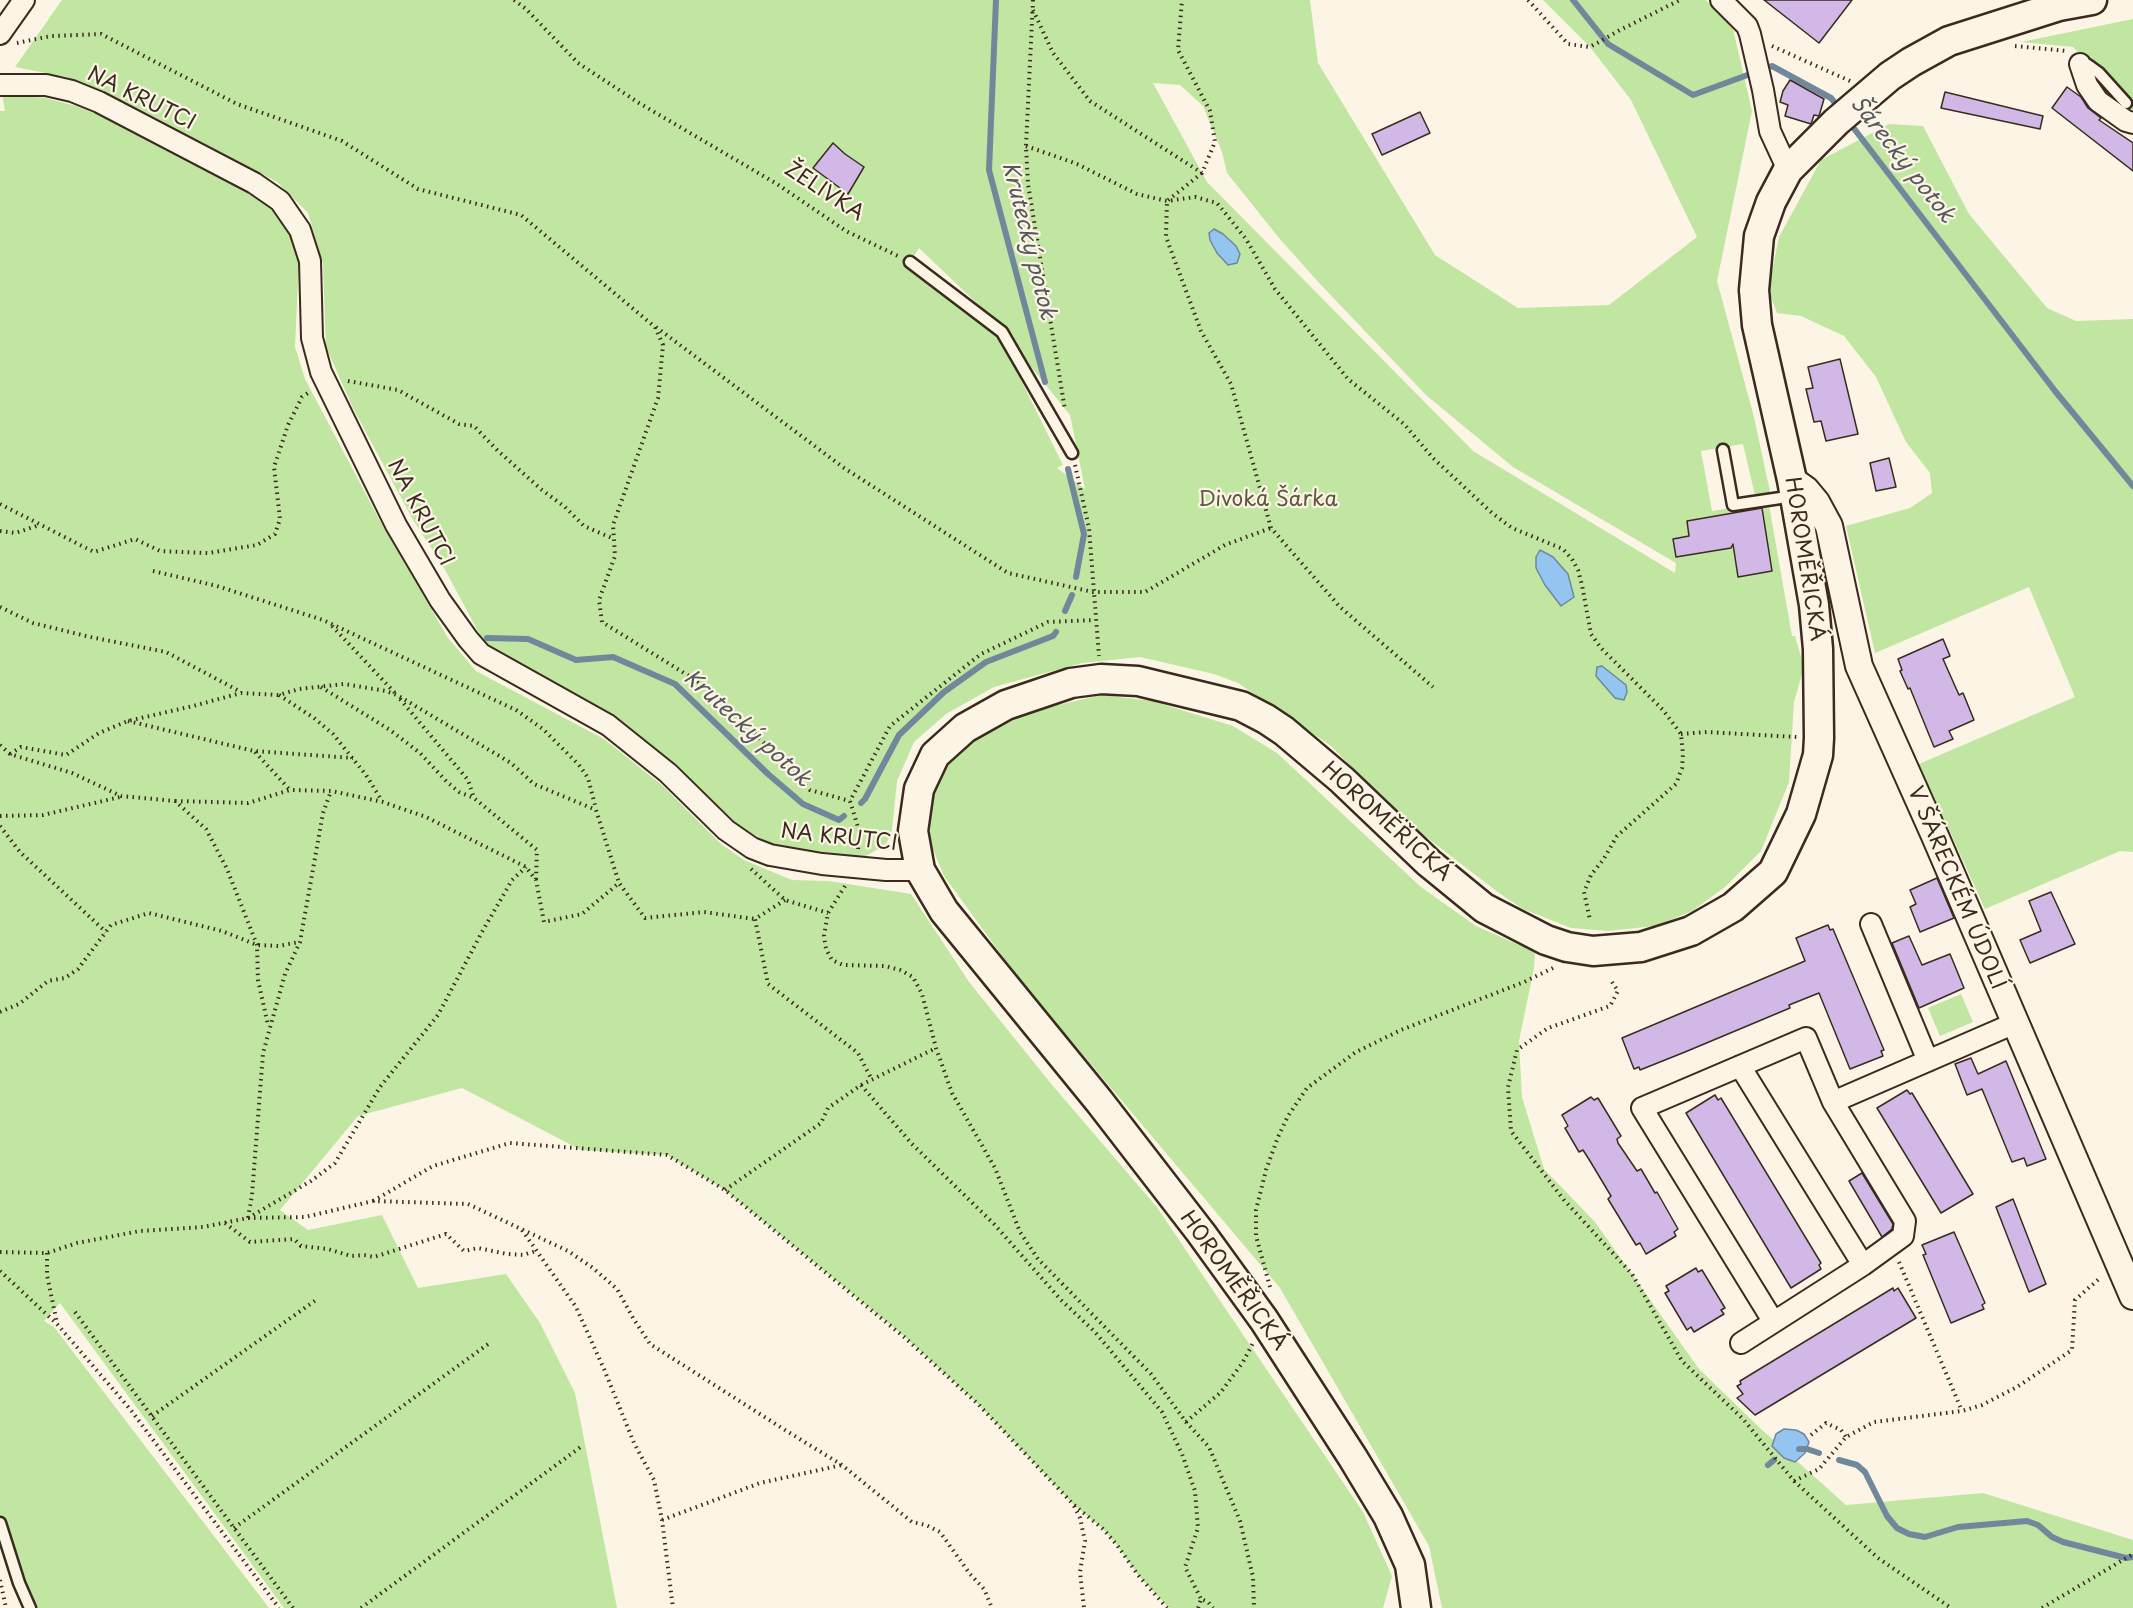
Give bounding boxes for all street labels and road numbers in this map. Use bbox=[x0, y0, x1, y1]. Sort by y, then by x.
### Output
street label: NA KRUTCI bbox=[83, 62, 199, 136]
street label: ŽELIVKA bbox=[780, 157, 868, 227]
street label: NA KRUTCI bbox=[381, 455, 459, 571]
street label: HOROMĚŘICKÁ bbox=[1779, 475, 1829, 643]
street label: HOROMĚŘICKÁ bbox=[1316, 757, 1456, 887]
street label: V ŠÁRECKÉM ÚDOLÍ bbox=[1902, 783, 2010, 993]
street label: NA KRUTCI bbox=[779, 819, 899, 857]
street label: HOROMĚŘICKÁ bbox=[1174, 1206, 1292, 1356]

